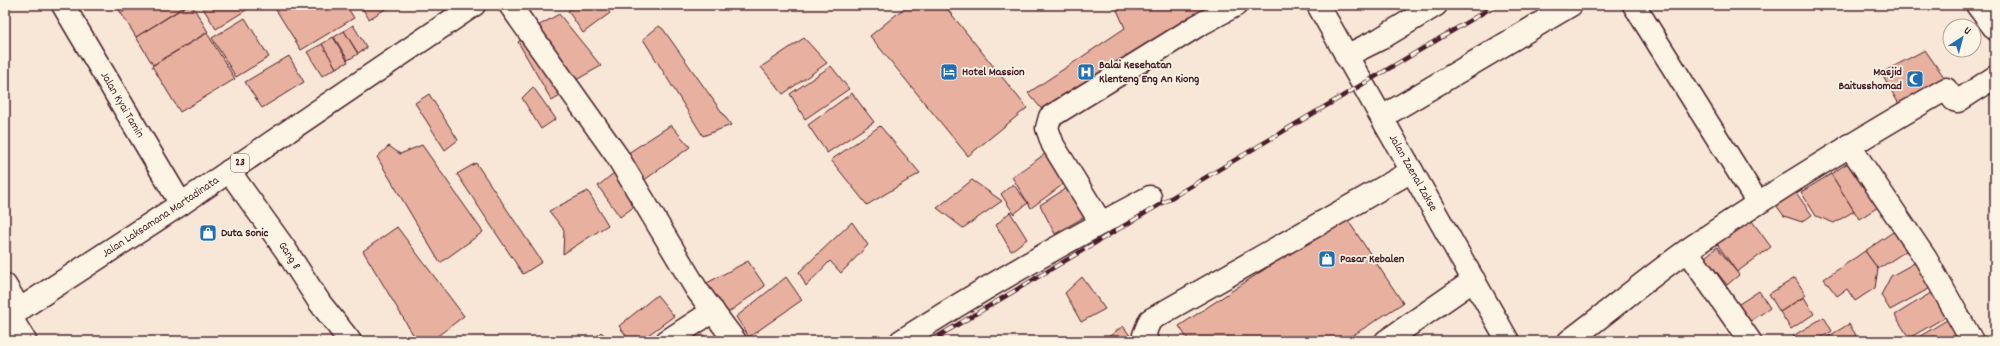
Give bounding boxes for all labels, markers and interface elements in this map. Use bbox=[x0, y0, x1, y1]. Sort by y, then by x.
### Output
north arrow bbox=[1942, 18, 1982, 58]
text: U bbox=[1960, 23, 1974, 40]
place label: Balai Kesehatan Klenteng Eng An Kiong bbox=[1099, 57, 1199, 88]
hotel icon: Hotel Massion bbox=[939, 62, 959, 82]
hospital icon: Balai Kesehatan Klenteng Eng An Kiong bbox=[1076, 62, 1096, 82]
place label: Hotel Massion bbox=[962, 64, 1025, 81]
place label: Masjid Baitusshomad bbox=[1838, 64, 1902, 95]
street label: Jalan Kyai Tamin bbox=[96, 68, 149, 141]
mosque icon: Masjid Baitusshomad bbox=[1905, 69, 1925, 89]
street label: Jalan Zaenal Zakse bbox=[1384, 131, 1442, 215]
road number: 23 bbox=[231, 154, 249, 172]
street label: Jalan Laksamana Martadinata bbox=[99, 172, 223, 262]
shop icon: Duta Sonic bbox=[198, 223, 218, 243]
place label: Duta Sonic bbox=[221, 225, 269, 242]
street label: Gang 8 bbox=[274, 238, 305, 273]
shop icon: Pasar Kebalen bbox=[1317, 249, 1337, 269]
place label: Pasar Kebalen bbox=[1340, 251, 1405, 268]

